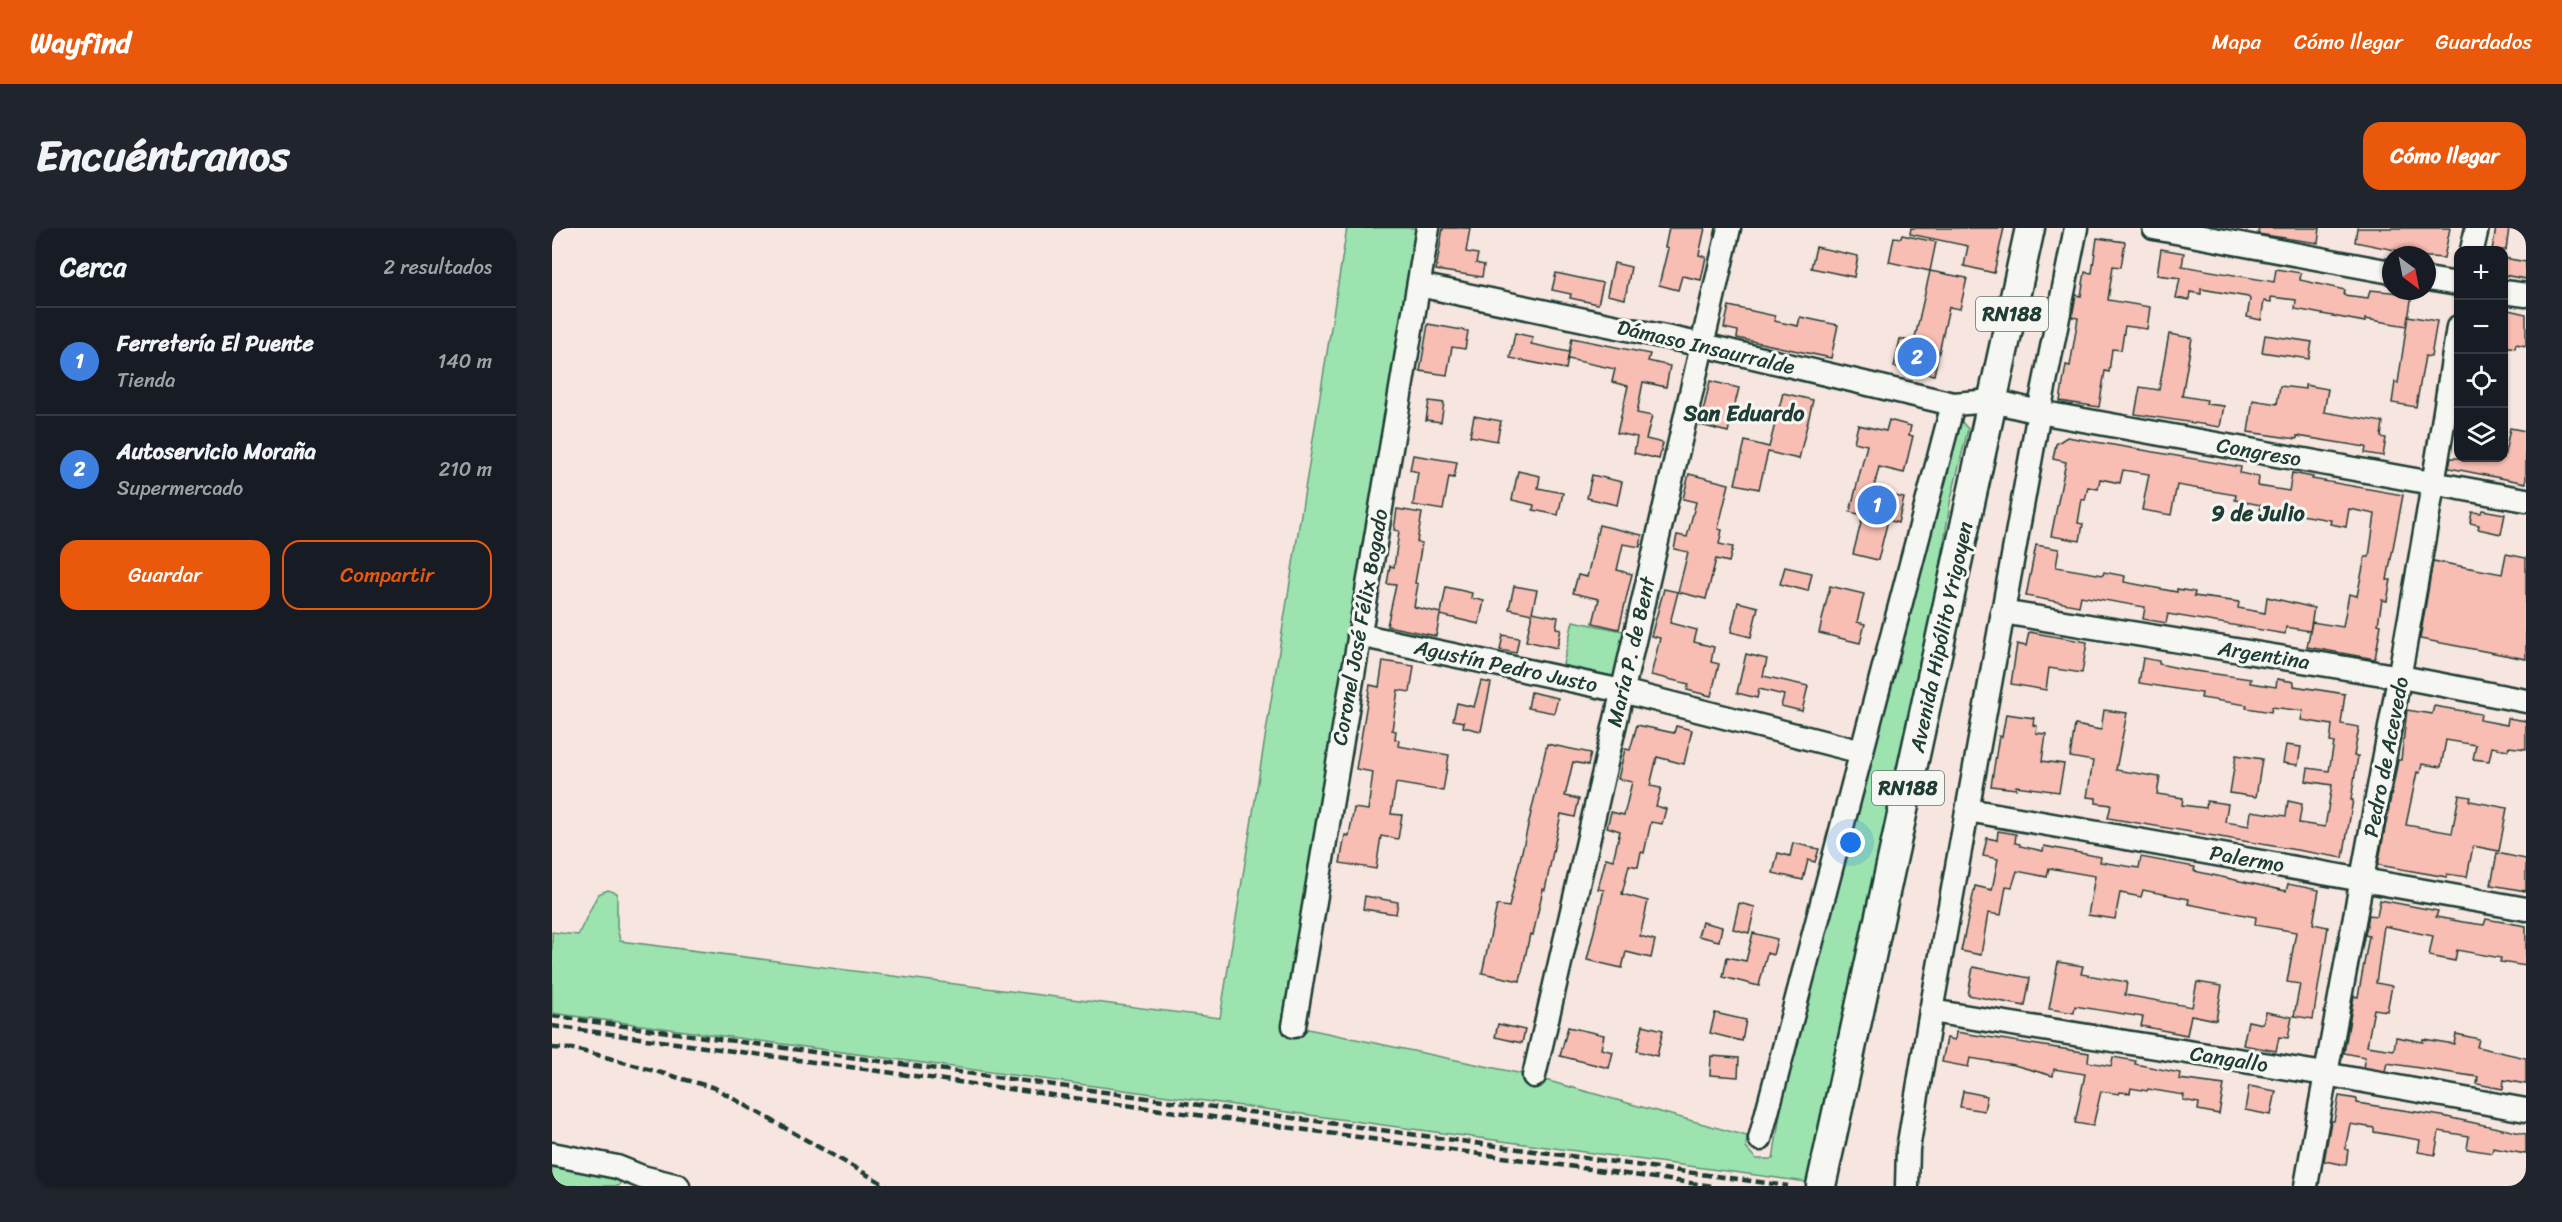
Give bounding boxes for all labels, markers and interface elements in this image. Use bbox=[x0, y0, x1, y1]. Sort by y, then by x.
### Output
text: Wayfind bbox=[30, 18, 131, 67]
text: Mapa bbox=[2212, 23, 2261, 61]
text: Cómo llegar bbox=[2294, 23, 2403, 61]
text: Guardados bbox=[2436, 23, 2532, 61]
text: Encuéntranos bbox=[36, 119, 289, 193]
button: Cómo llegar bbox=[2363, 122, 2526, 190]
text: Cerca bbox=[60, 244, 126, 290]
north arrow bbox=[2382, 246, 2436, 300]
map controls bbox=[2454, 246, 2508, 462]
button: + bbox=[2454, 246, 2508, 300]
text: 2 resultados bbox=[383, 250, 492, 285]
road number: RN188 bbox=[1976, 297, 2048, 331]
button: − bbox=[2454, 300, 2508, 354]
street label: Dámaso Insaurralde bbox=[1613, 308, 1799, 386]
text: Ferretería El Puente bbox=[117, 324, 314, 363]
pin: 2 bbox=[1898, 334, 1936, 380]
text: 1 bbox=[75, 344, 84, 379]
text: 140 m bbox=[438, 344, 492, 379]
button: locate bbox=[2454, 354, 2508, 408]
text: Tienda bbox=[117, 363, 175, 398]
district label: San Eduardo bbox=[1683, 394, 1805, 433]
button: layers bbox=[2454, 408, 2508, 462]
street label: Congreso bbox=[2214, 426, 2304, 478]
text: Autoservicio Moraña bbox=[117, 432, 316, 471]
text: 2 bbox=[74, 452, 85, 487]
text: 210 m bbox=[439, 452, 492, 487]
text: Supermercado bbox=[117, 471, 243, 506]
pin: 1 bbox=[1858, 482, 1896, 528]
district label: 9 de Julio bbox=[2211, 494, 2306, 533]
street label: Coronel José Félix Bogado bbox=[1320, 505, 1400, 748]
street label: Avenida Hipólito Yrigoyen bbox=[1898, 518, 1984, 757]
button: Guardar bbox=[60, 540, 270, 610]
button: Compartir bbox=[282, 540, 492, 610]
street label: María P. de Bent bbox=[1595, 572, 1667, 731]
street label: Agustín Pedro Justo bbox=[1410, 628, 1601, 704]
street label: Argentina bbox=[2215, 629, 2313, 681]
street label: Pedro de Acevedo bbox=[2352, 673, 2420, 841]
road number: RN188 bbox=[1872, 771, 1944, 805]
your location bbox=[1836, 828, 1865, 857]
street label: Palermo bbox=[2207, 834, 2287, 884]
street label: Cangallo bbox=[2187, 1034, 2271, 1084]

